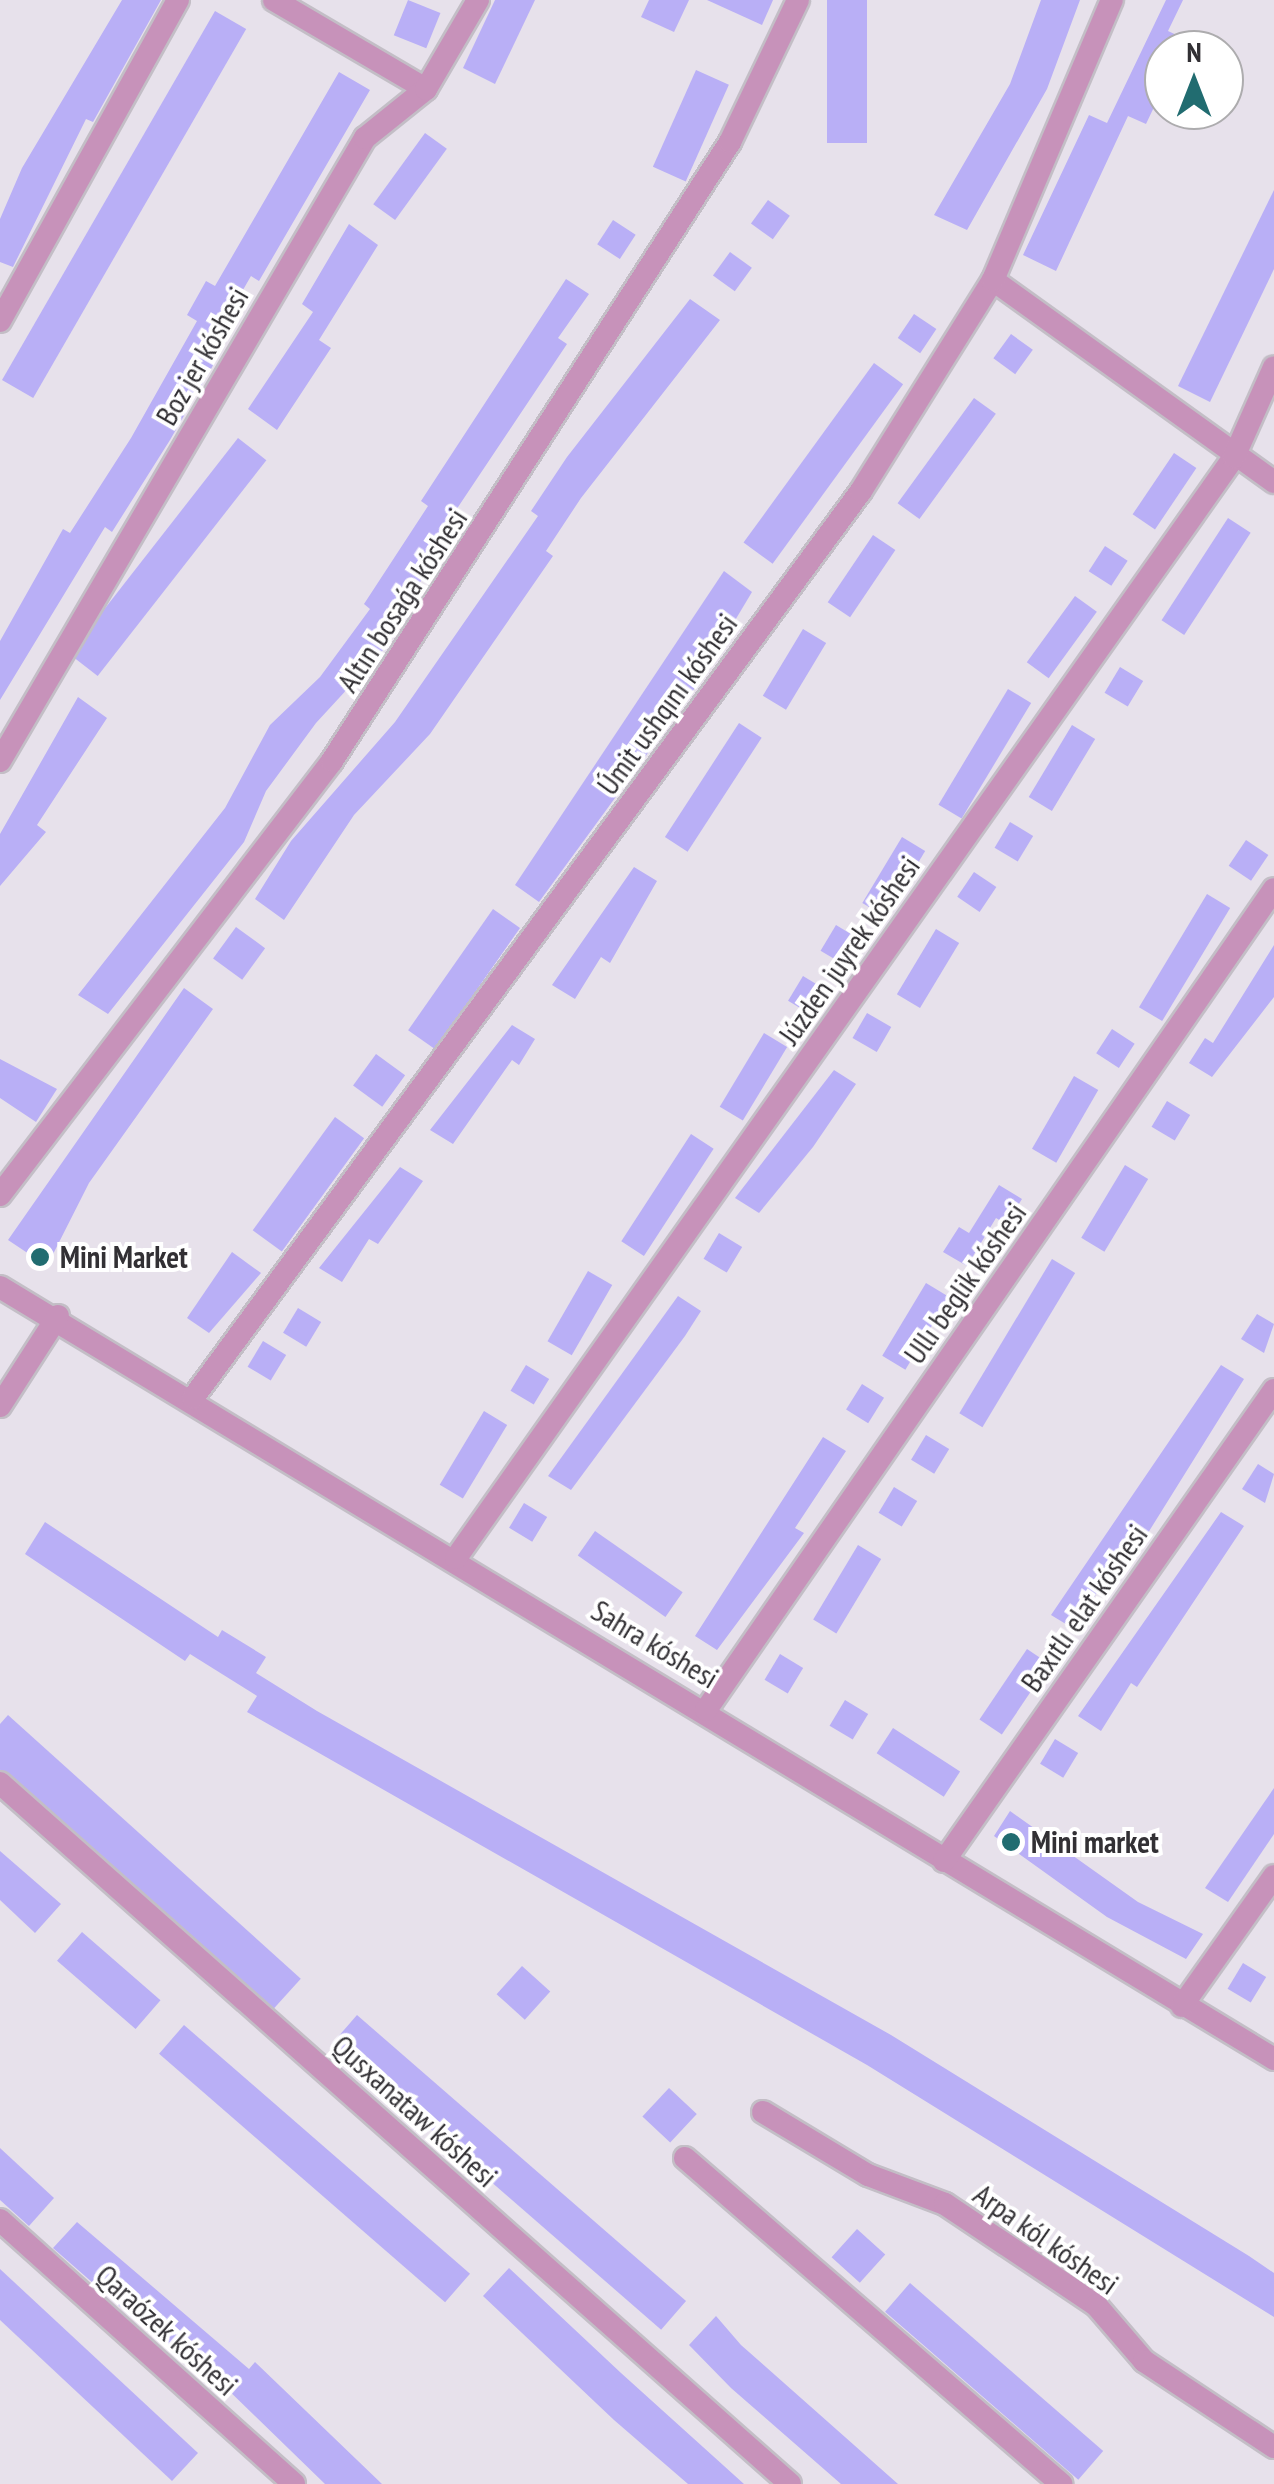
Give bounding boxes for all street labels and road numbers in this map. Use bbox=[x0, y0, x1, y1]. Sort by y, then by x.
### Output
street label: Boz jer kóshesi bbox=[148, 280, 256, 432]
street label: Altın bosaǵa kóshesi bbox=[329, 501, 475, 699]
street label: Úmit ushqını kóshesi bbox=[589, 607, 745, 801]
street label: Júzden juyrek kóshesi bbox=[771, 849, 927, 1051]
street label: Ullı beglik kóshesi bbox=[896, 1195, 1034, 1371]
street label: Baxıtlı elat kóshesi bbox=[1013, 1517, 1155, 1699]
street label: Sahra kóshesi bbox=[585, 1592, 725, 1696]
street label: Qusxanataw kóshesi bbox=[325, 2027, 505, 2195]
street label: Arpa kól kóshesi bbox=[967, 2176, 1125, 2302]
street label: Qaraózek kóshesi bbox=[89, 2257, 245, 2403]

